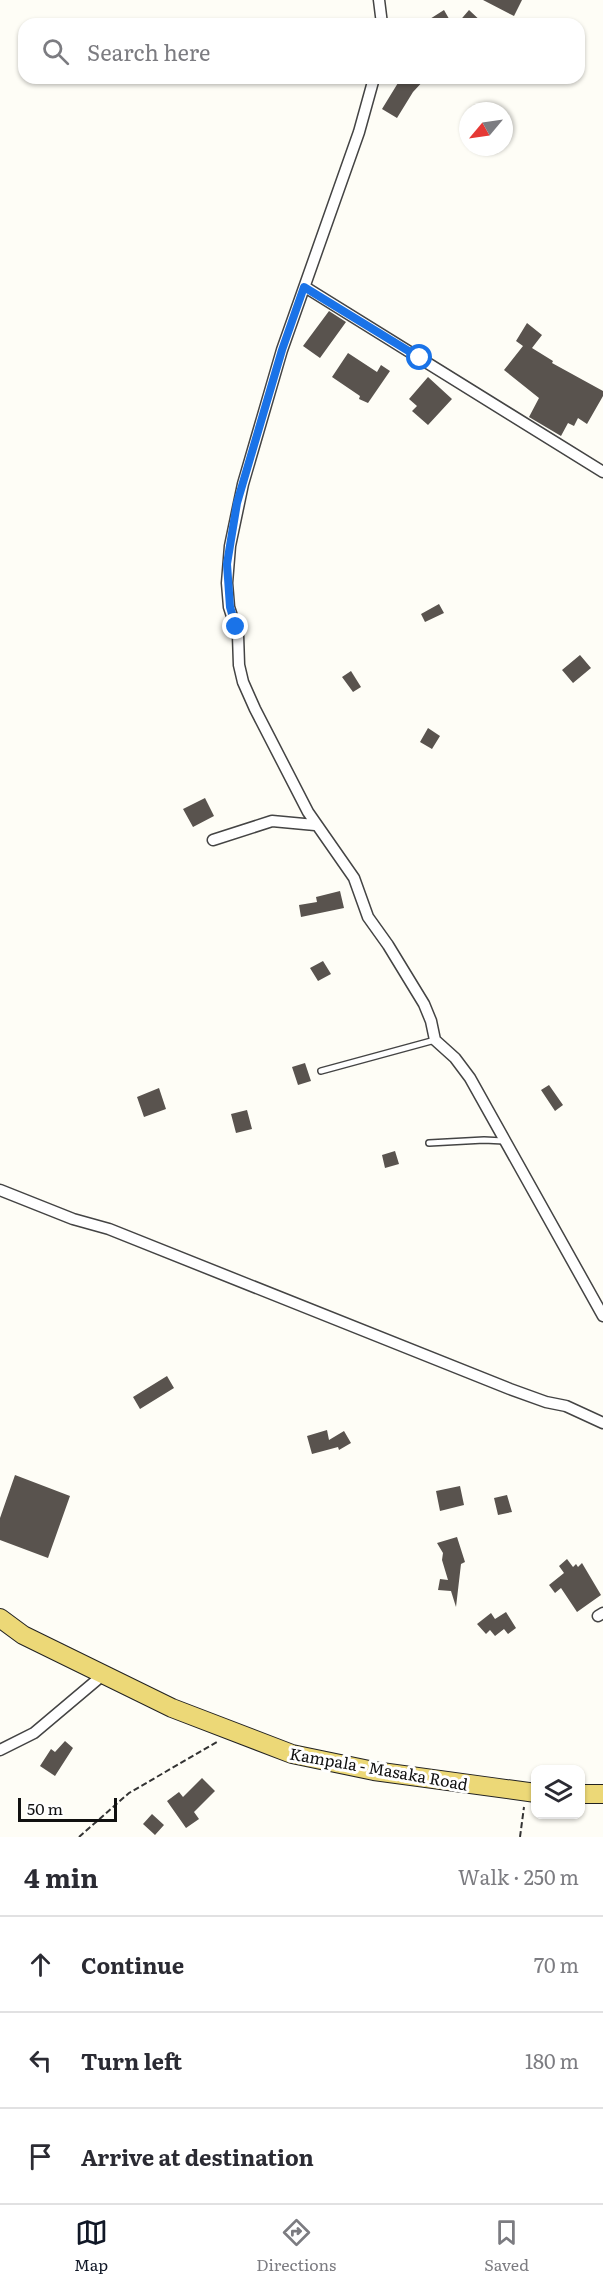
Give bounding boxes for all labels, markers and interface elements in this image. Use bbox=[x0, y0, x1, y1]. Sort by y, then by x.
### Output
search box bbox=[18, 18, 585, 84]
icon: search bbox=[39, 35, 72, 68]
text: Search here bbox=[87, 35, 210, 68]
north arrow bbox=[459, 102, 513, 156]
route start bbox=[406, 344, 432, 370]
route end bbox=[222, 613, 248, 639]
street label: Kampala - Masaka Road bbox=[288, 1740, 470, 1796]
map controls bbox=[531, 1765, 585, 1819]
button: layers bbox=[531, 1765, 585, 1819]
scale bar bbox=[18, 1795, 117, 1822]
text: 50 m bbox=[27, 1796, 63, 1820]
text: 4 min bbox=[24, 1857, 98, 1896]
text: Walk · 250 m bbox=[458, 1861, 579, 1891]
icon: ahead bbox=[24, 1948, 57, 1981]
text: Continue bbox=[81, 1948, 184, 1981]
text: 70 m bbox=[534, 1949, 579, 1979]
icon: left bbox=[24, 2044, 57, 2077]
text: Turn left bbox=[81, 2044, 182, 2077]
text: 180 m bbox=[525, 2045, 579, 2075]
icon: arrive bbox=[24, 2140, 57, 2173]
text: Arrive at destination bbox=[81, 2140, 314, 2173]
tab: Map bbox=[74, 2216, 108, 2276]
tab: Directions bbox=[256, 2216, 336, 2276]
tab: Saved bbox=[484, 2216, 529, 2276]

